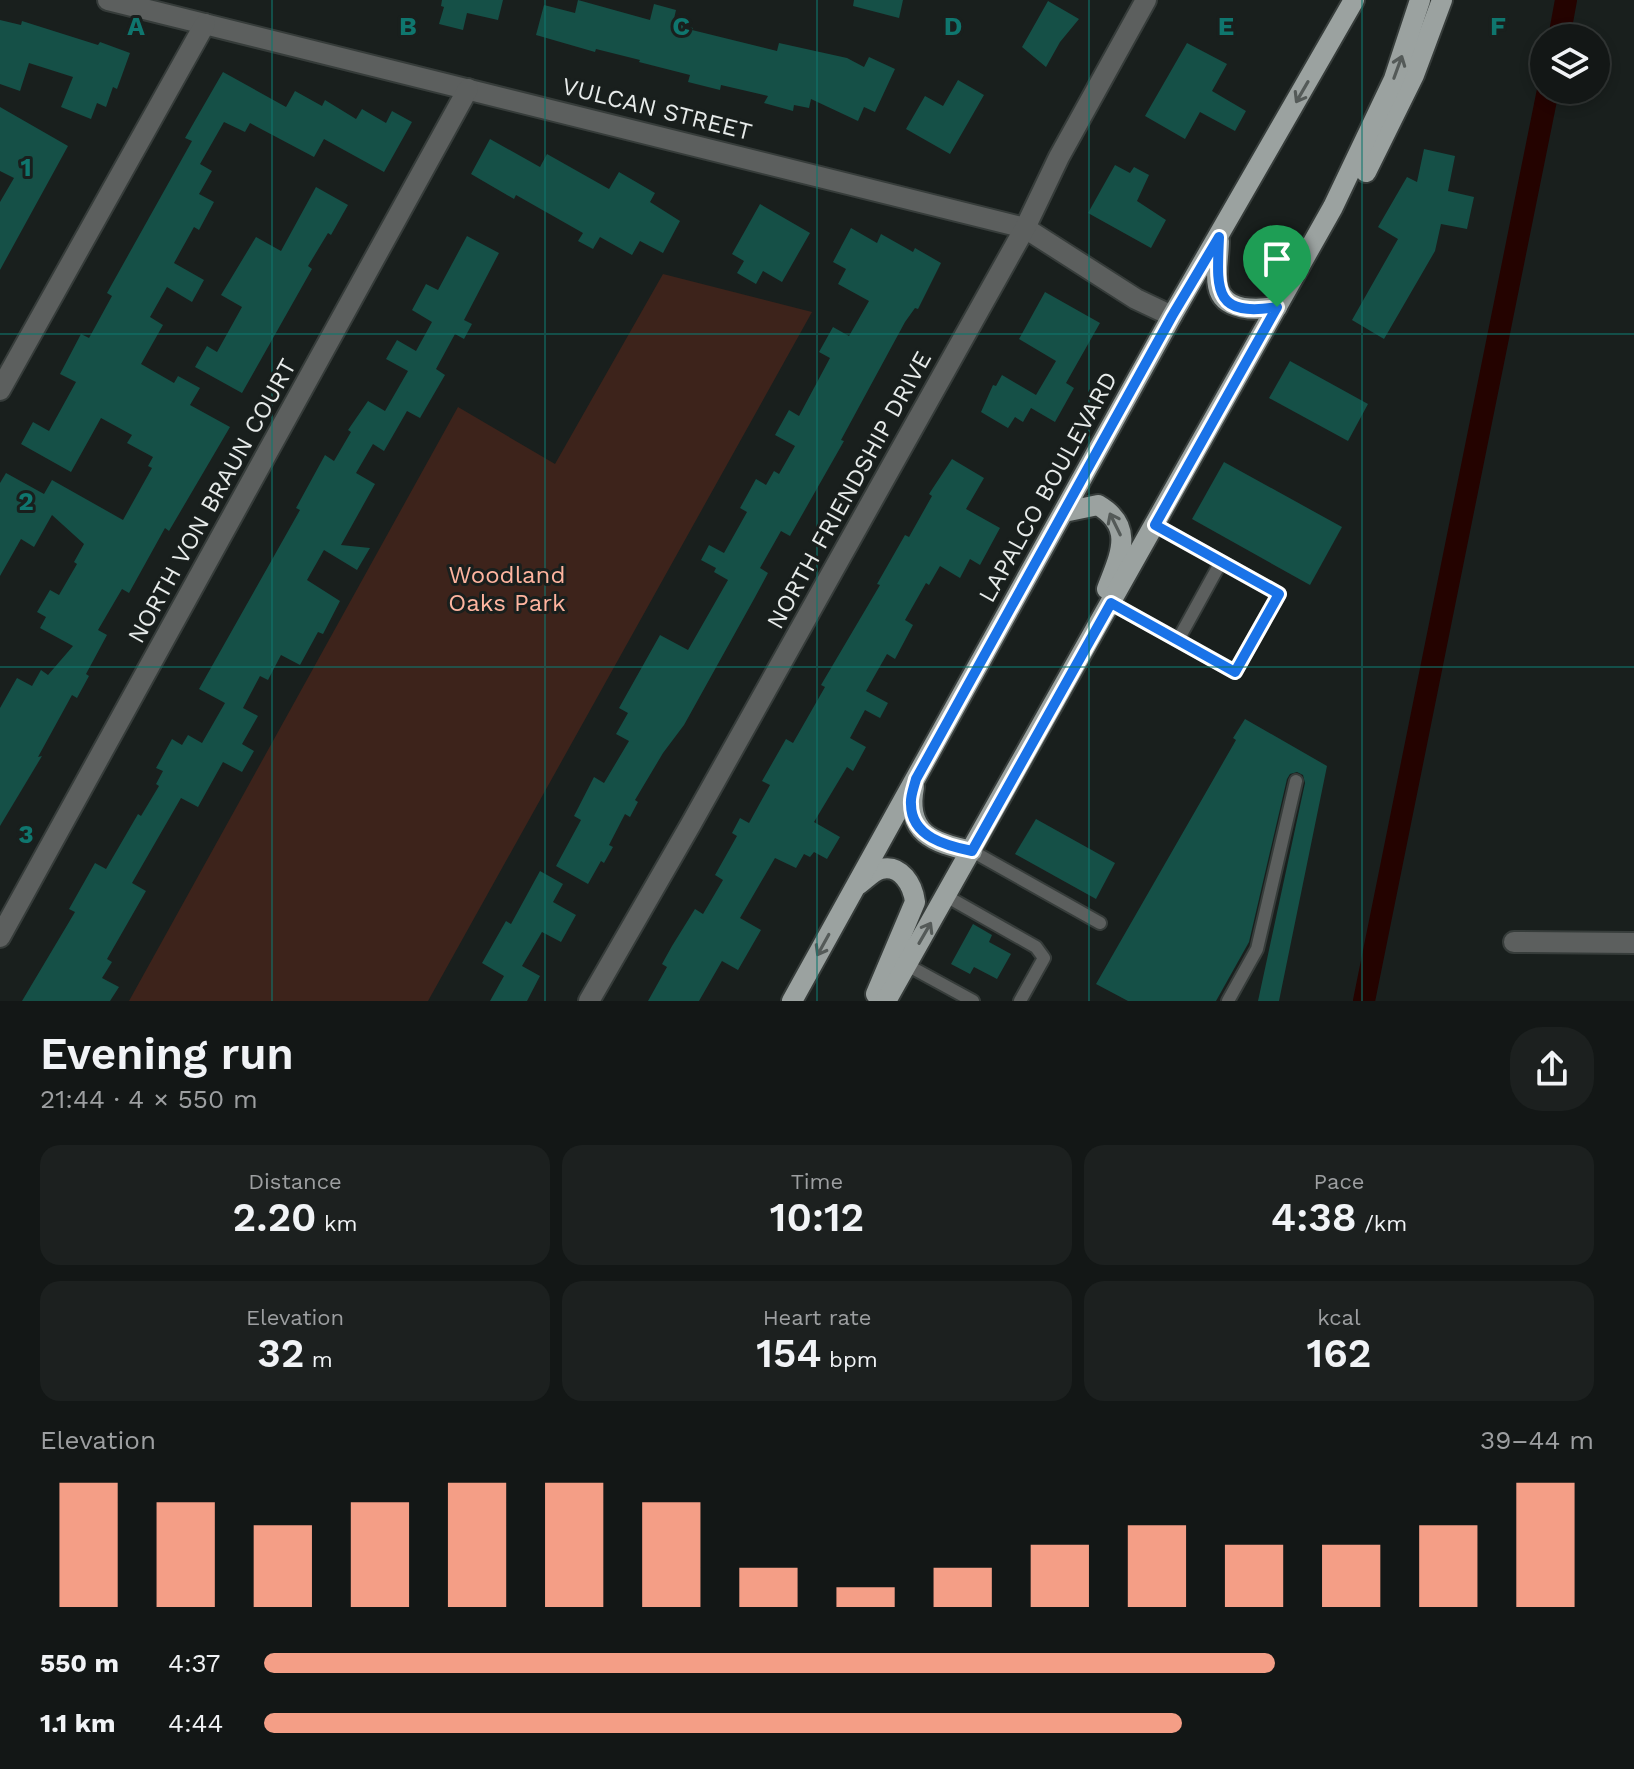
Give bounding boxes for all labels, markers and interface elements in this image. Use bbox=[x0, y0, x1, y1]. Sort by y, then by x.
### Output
text: A bbox=[127, 11, 145, 41]
text: B bbox=[399, 11, 417, 41]
text: C bbox=[672, 11, 690, 41]
text: D bbox=[944, 11, 962, 41]
text: E bbox=[1218, 11, 1234, 41]
text: F bbox=[1490, 11, 1506, 41]
map controls bbox=[1530, 24, 1610, 104]
button: layers bbox=[1530, 24, 1610, 104]
one-way arrow bbox=[1392, 54, 1407, 79]
street label: VULCAN STREET bbox=[559, 72, 755, 146]
one-way arrow bbox=[1294, 80, 1310, 103]
text: 1 bbox=[20, 152, 32, 182]
pin bbox=[1243, 225, 1311, 307]
icon: arrive bbox=[1255, 237, 1299, 281]
street label: NORTH FRIENDSHIP DRIVE bbox=[761, 346, 937, 634]
street label: NORTH VON BRAUN COURT bbox=[122, 354, 302, 648]
street label: LAPALCO BOULEVARD bbox=[973, 367, 1123, 607]
text: 2 bbox=[18, 486, 34, 516]
one-way arrow bbox=[1107, 512, 1122, 536]
park label: Woodland Oaks Park bbox=[448, 561, 566, 617]
text: 3 bbox=[18, 819, 34, 849]
one-way arrow bbox=[917, 922, 933, 945]
one-way arrow bbox=[815, 933, 831, 956]
button: share bbox=[1510, 1027, 1594, 1111]
text: Evening run bbox=[40, 1028, 294, 1080]
text: 21:44 · 4 × 550 m bbox=[40, 1084, 258, 1114]
text: Distance bbox=[248, 1169, 342, 1194]
text: Time bbox=[791, 1169, 843, 1194]
text: Pace bbox=[1314, 1169, 1364, 1194]
text: 2.20 bbox=[233, 1194, 317, 1241]
text: 10:12 bbox=[770, 1194, 864, 1241]
text: 4:38 bbox=[1271, 1194, 1357, 1241]
text: km bbox=[317, 1211, 357, 1236]
text: /km bbox=[1357, 1211, 1407, 1236]
text: Elevation bbox=[246, 1305, 344, 1330]
text: Heart rate bbox=[763, 1305, 871, 1330]
text: kcal bbox=[1317, 1305, 1361, 1330]
text: 32 bbox=[257, 1330, 304, 1377]
text: 154 bbox=[756, 1330, 822, 1377]
text: 162 bbox=[1307, 1330, 1371, 1377]
text: m bbox=[304, 1347, 333, 1372]
text: bpm bbox=[822, 1347, 878, 1372]
text: Elevation bbox=[40, 1425, 156, 1455]
text: 39–44 m bbox=[1480, 1425, 1594, 1455]
text: 550 m bbox=[40, 1648, 119, 1678]
text: 4:37 bbox=[168, 1648, 220, 1678]
text: 1.1 km bbox=[40, 1708, 115, 1738]
text: 4:44 bbox=[168, 1708, 223, 1738]

